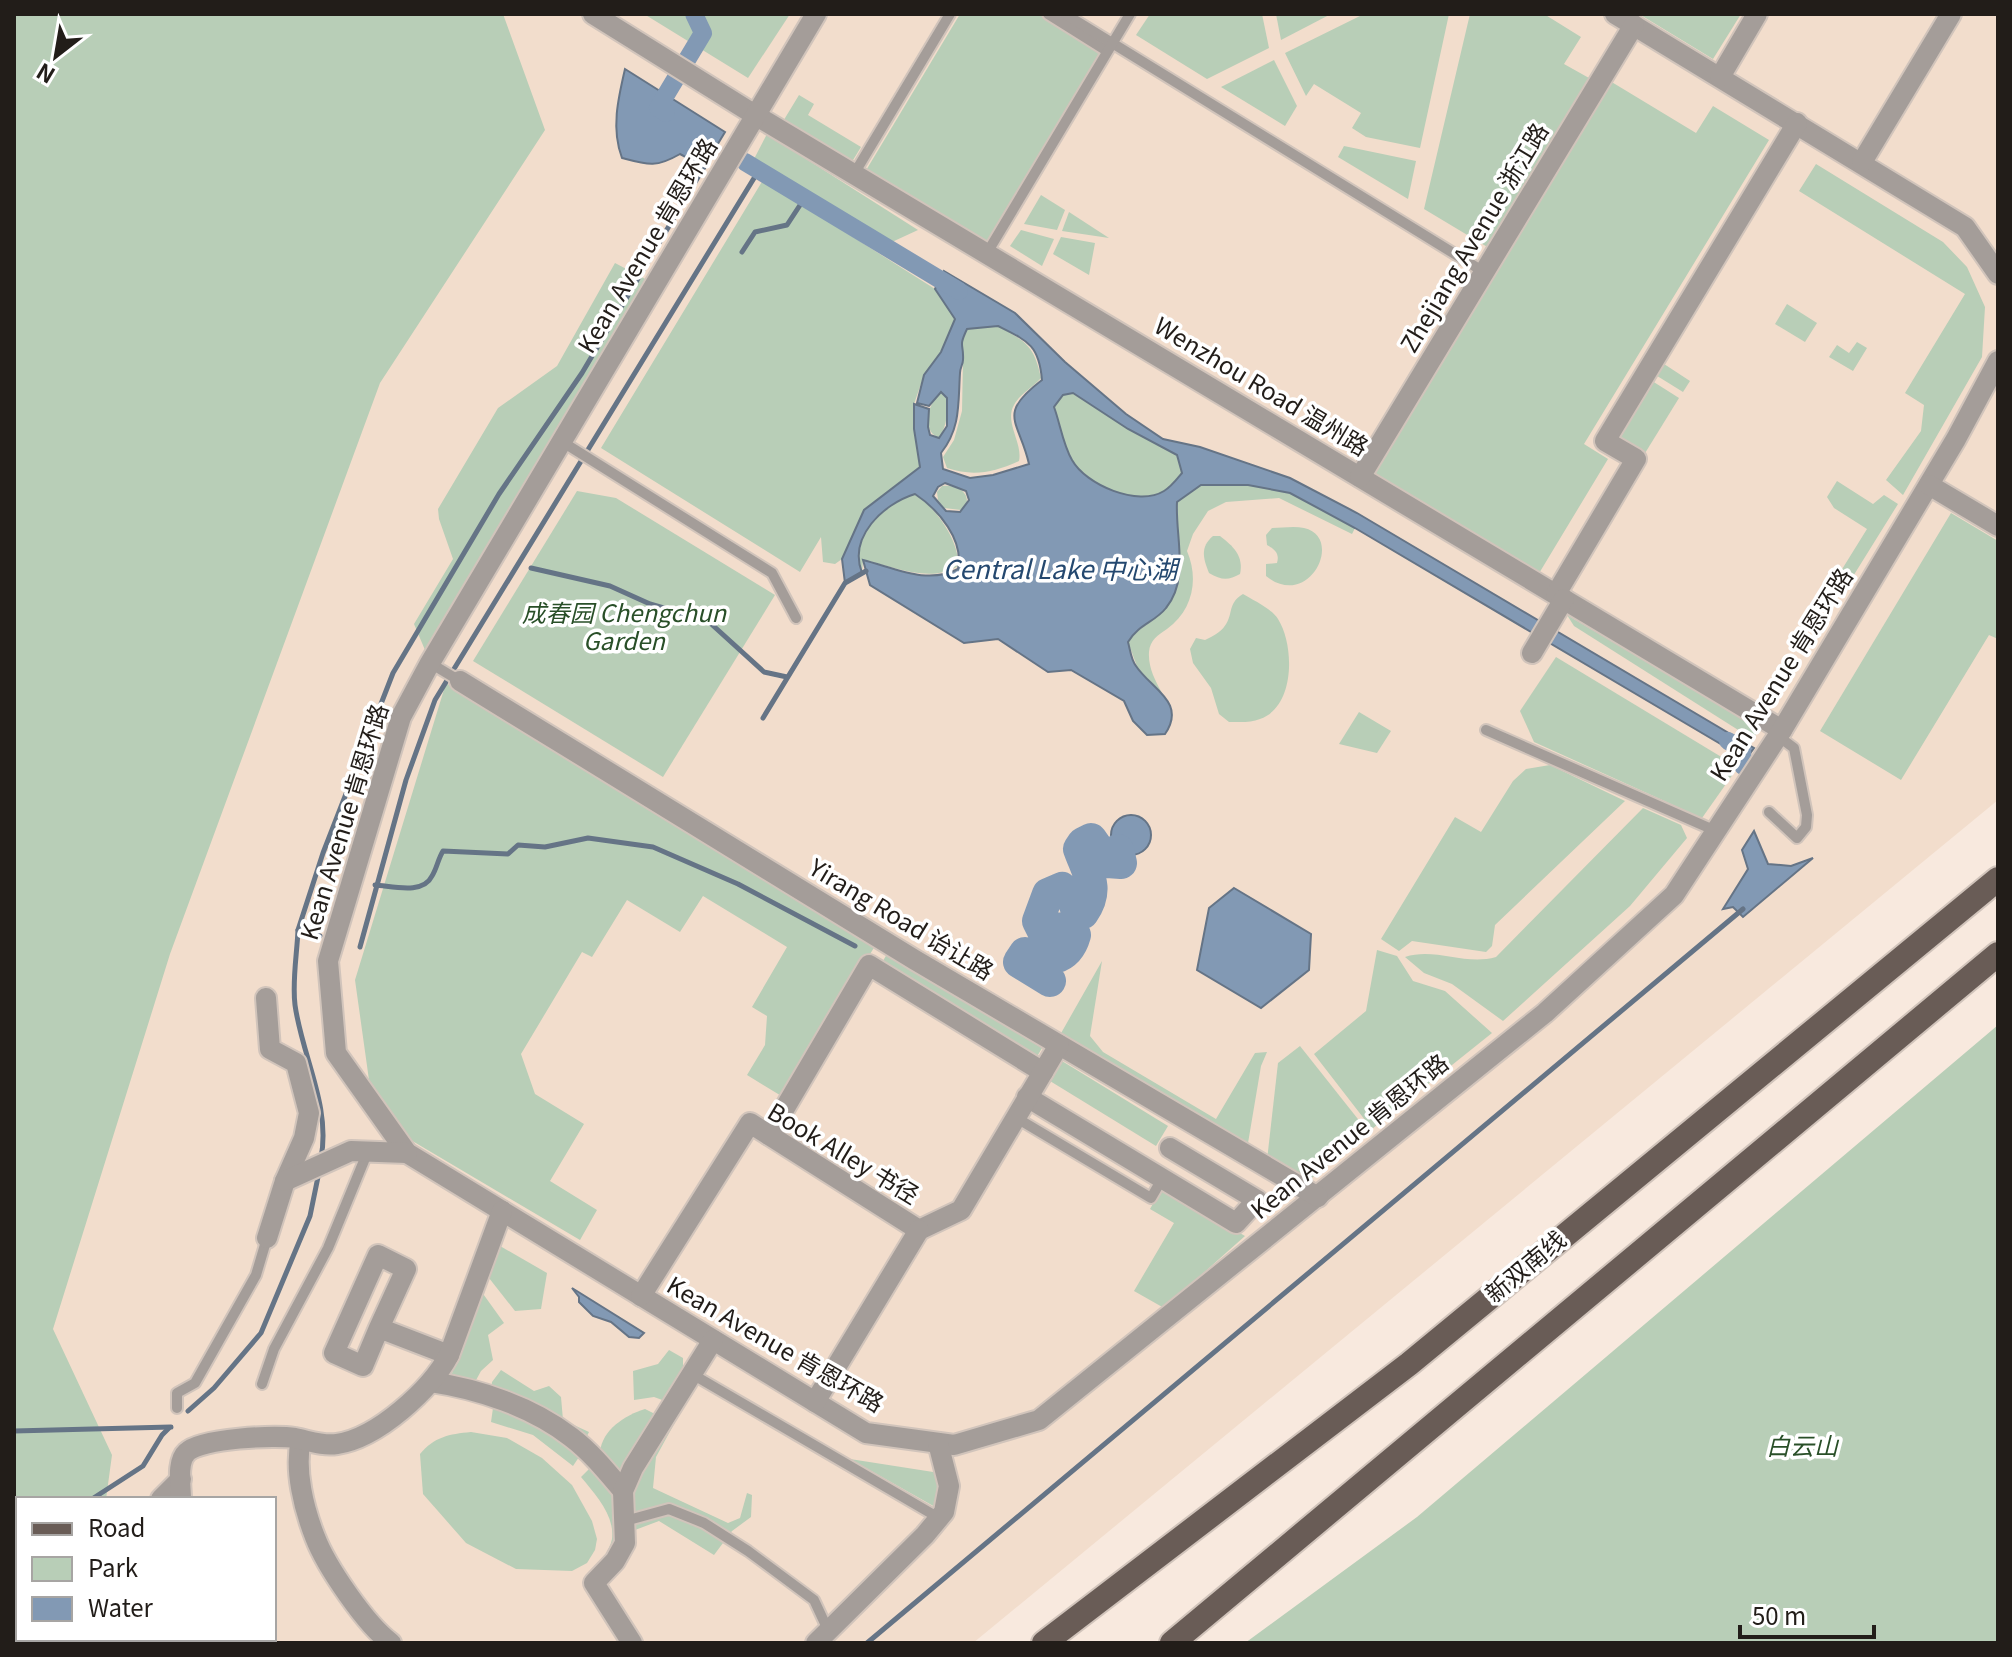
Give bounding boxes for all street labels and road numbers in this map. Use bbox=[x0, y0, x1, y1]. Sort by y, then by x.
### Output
street label: Zhejiang Avenue 浙江路 bbox=[1390, 115, 1555, 358]
street label: Kean Avenue 肯恩环路 bbox=[568, 130, 724, 359]
street label: Wenzhou Road 温州路 bbox=[1149, 307, 1376, 463]
street label: Kean Avenue 肯恩环路 bbox=[1700, 560, 1860, 787]
street label: Kean Avenue 肯恩环路 bbox=[290, 699, 395, 944]
street label: Yirang Road 诒让路 bbox=[803, 848, 1001, 987]
street label: Kean Avenue 肯恩环路 bbox=[1242, 1044, 1455, 1226]
street label: Book Alley 书径 bbox=[762, 1093, 927, 1211]
street label: 新双南线 bbox=[1476, 1221, 1572, 1309]
street label: Kean Avenue 肯恩环路 bbox=[661, 1266, 891, 1419]

